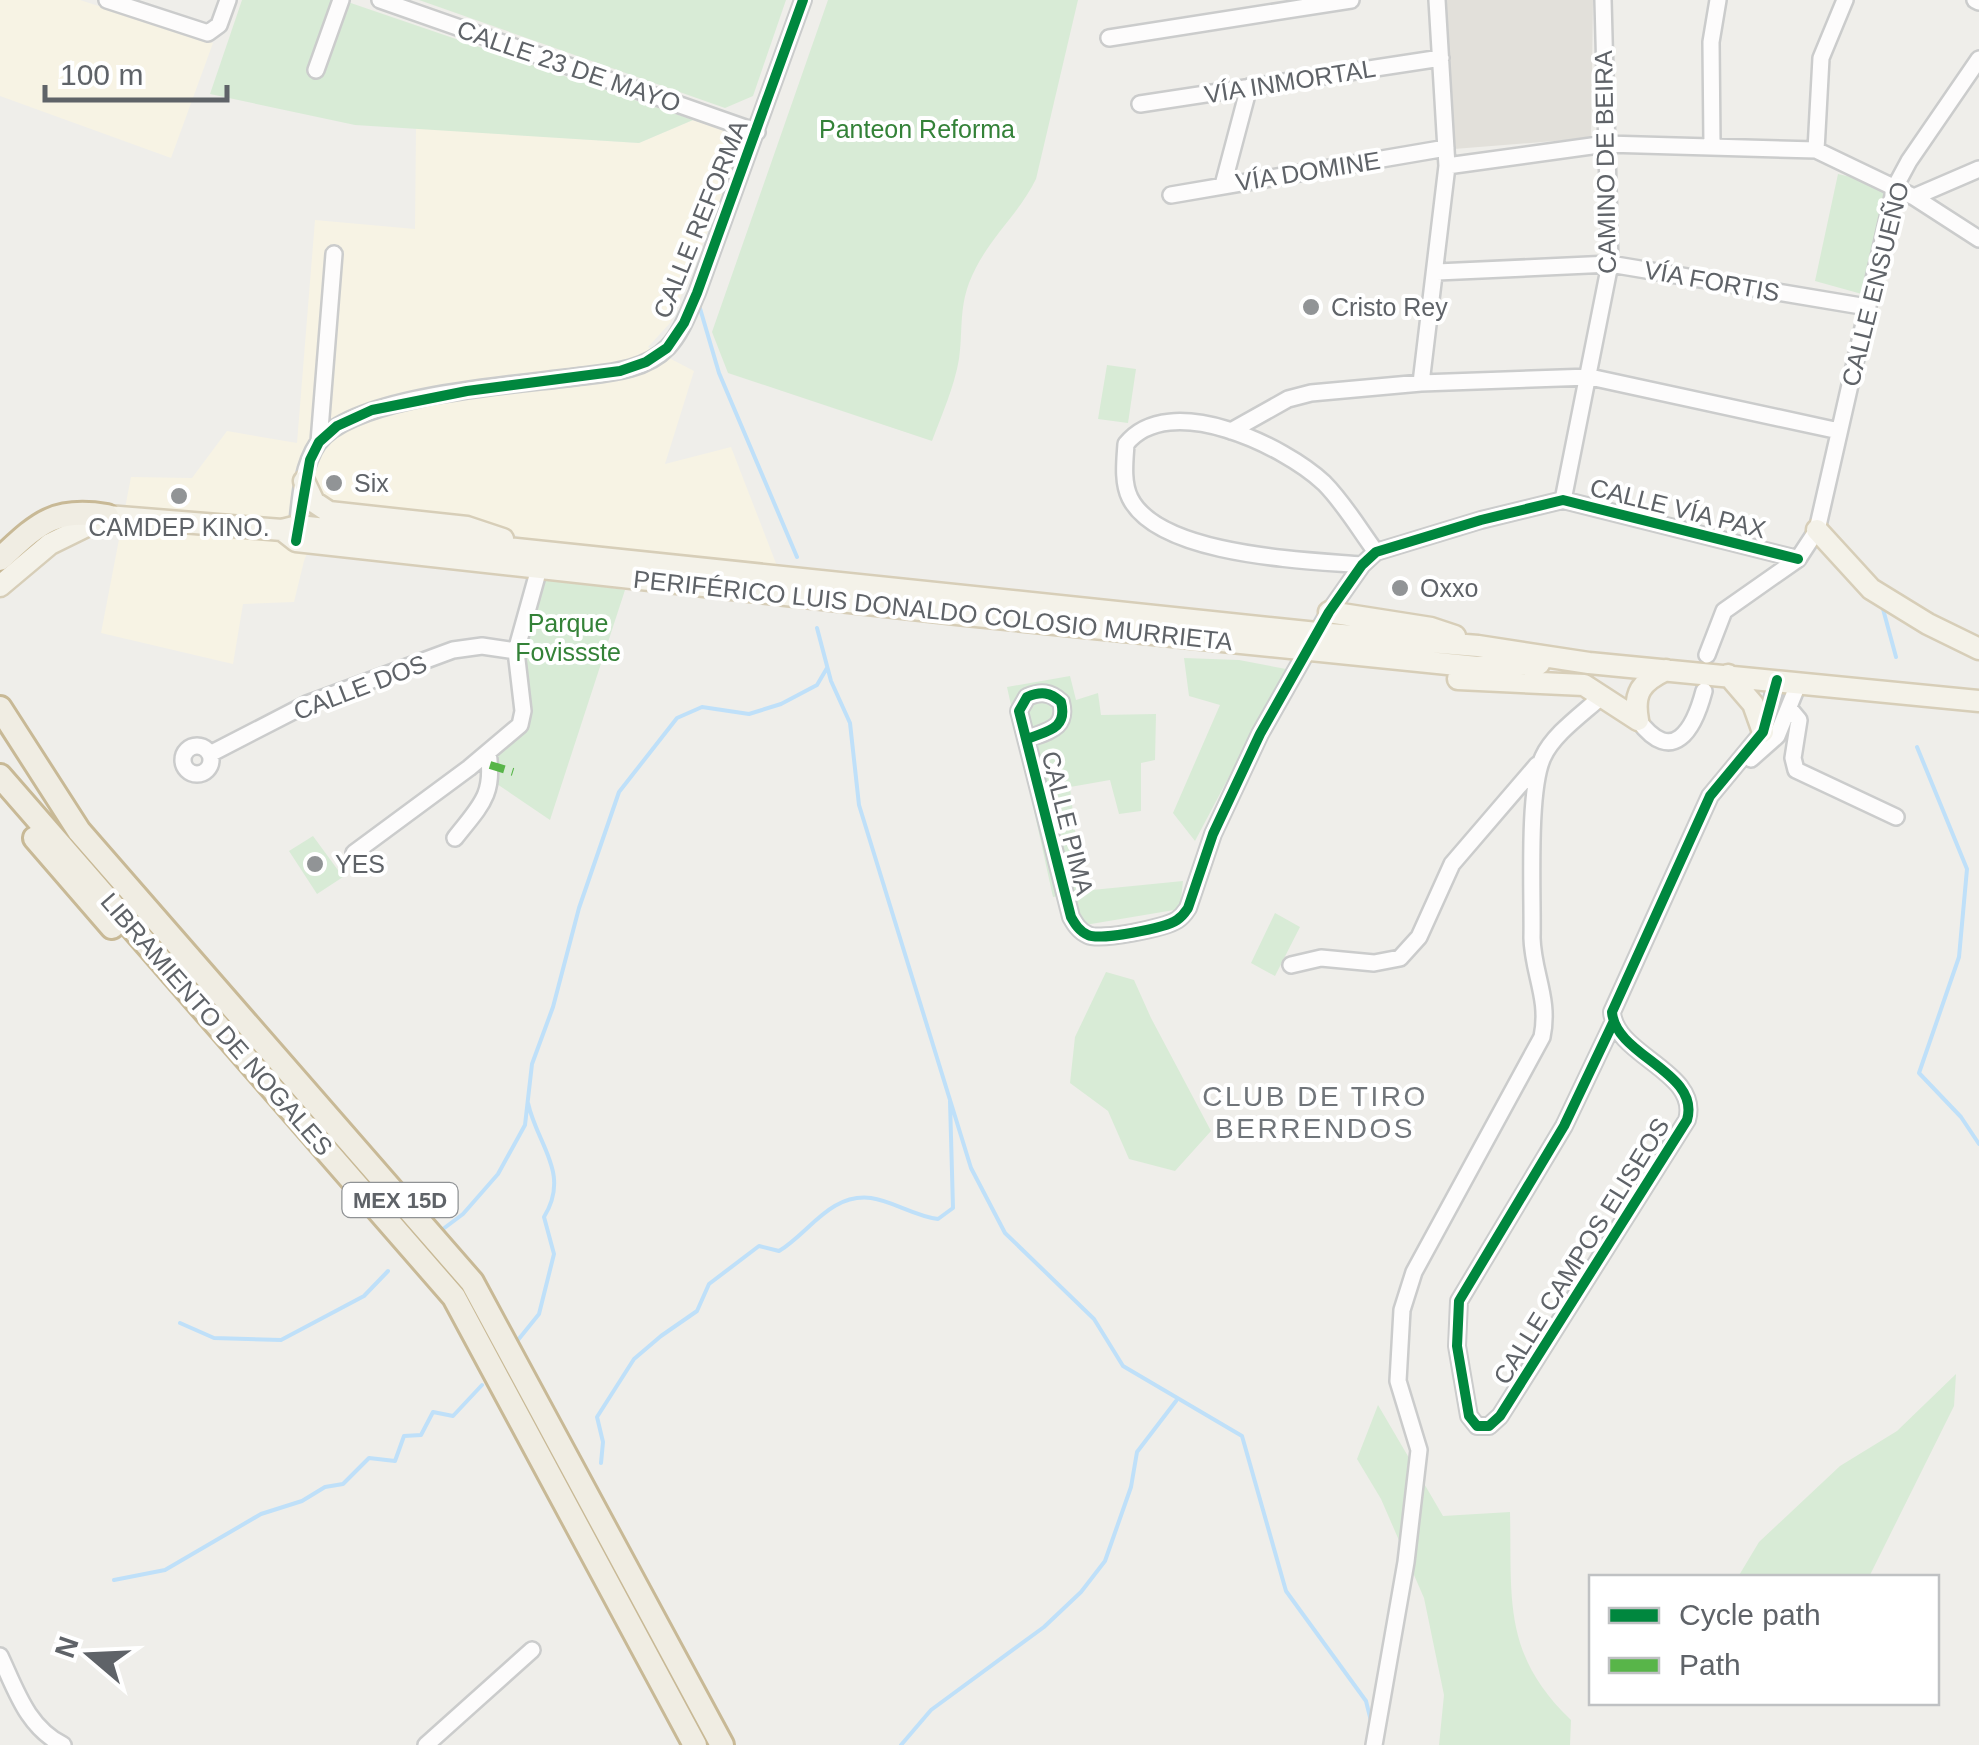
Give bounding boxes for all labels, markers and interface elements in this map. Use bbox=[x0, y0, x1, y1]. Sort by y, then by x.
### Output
street label: CALLE 23 DE MAYO bbox=[454, 15, 684, 117]
scale bar bbox=[45, 40, 228, 102]
street label: CAMINO DE BEIRA bbox=[1589, 50, 1621, 274]
street label: VÍA INMORTAL bbox=[1203, 54, 1378, 108]
text: 100 m bbox=[60, 58, 143, 91]
park label: Panteon Reforma bbox=[819, 115, 1015, 143]
street label: CALLE REFORMA bbox=[647, 116, 753, 322]
street label: VÍA DOMINE bbox=[1234, 146, 1382, 196]
street label: CALLE ENSUEÑO bbox=[1836, 179, 1914, 389]
street label: VÍA FORTIS bbox=[1642, 255, 1782, 307]
place label: Cristo Rey bbox=[1331, 293, 1448, 321]
marker: Cristo Rey bbox=[1300, 296, 1322, 318]
place label: Six bbox=[354, 469, 389, 497]
marker: Six bbox=[323, 472, 345, 494]
street label: CALLE VÍA PAX bbox=[1587, 473, 1769, 543]
marker: CAMDEP KINO. bbox=[168, 485, 190, 507]
place label: CAMDEP KINO. bbox=[88, 513, 270, 541]
street label: PERIFÉRICO LUIS DONALDO COLOSIO MURRIETA bbox=[632, 565, 1234, 655]
place label: Oxxo bbox=[1420, 574, 1478, 602]
marker: Oxxo bbox=[1389, 577, 1411, 599]
park label: Parque Fovissste bbox=[515, 609, 621, 666]
street label: CALLE DOS bbox=[289, 649, 431, 725]
street label: CALLE PIMA bbox=[1037, 748, 1099, 898]
place label: YES bbox=[335, 850, 385, 878]
marker: YES bbox=[304, 853, 326, 875]
street label: LIBRAMIENTO DE NOGALES bbox=[95, 887, 339, 1161]
district label: CLUB DE TIRO BERRENDOS bbox=[1202, 1081, 1428, 1144]
street label: CALLE CAMPOS ELISEOS bbox=[1487, 1113, 1675, 1389]
road number: MEX 15D bbox=[342, 1183, 458, 1217]
legend bbox=[1589, 1575, 1939, 1705]
text: Cycle path bbox=[1679, 1598, 1821, 1631]
north arrow bbox=[40, 1605, 140, 1705]
text: N bbox=[49, 1632, 85, 1662]
text: Path bbox=[1679, 1648, 1741, 1681]

